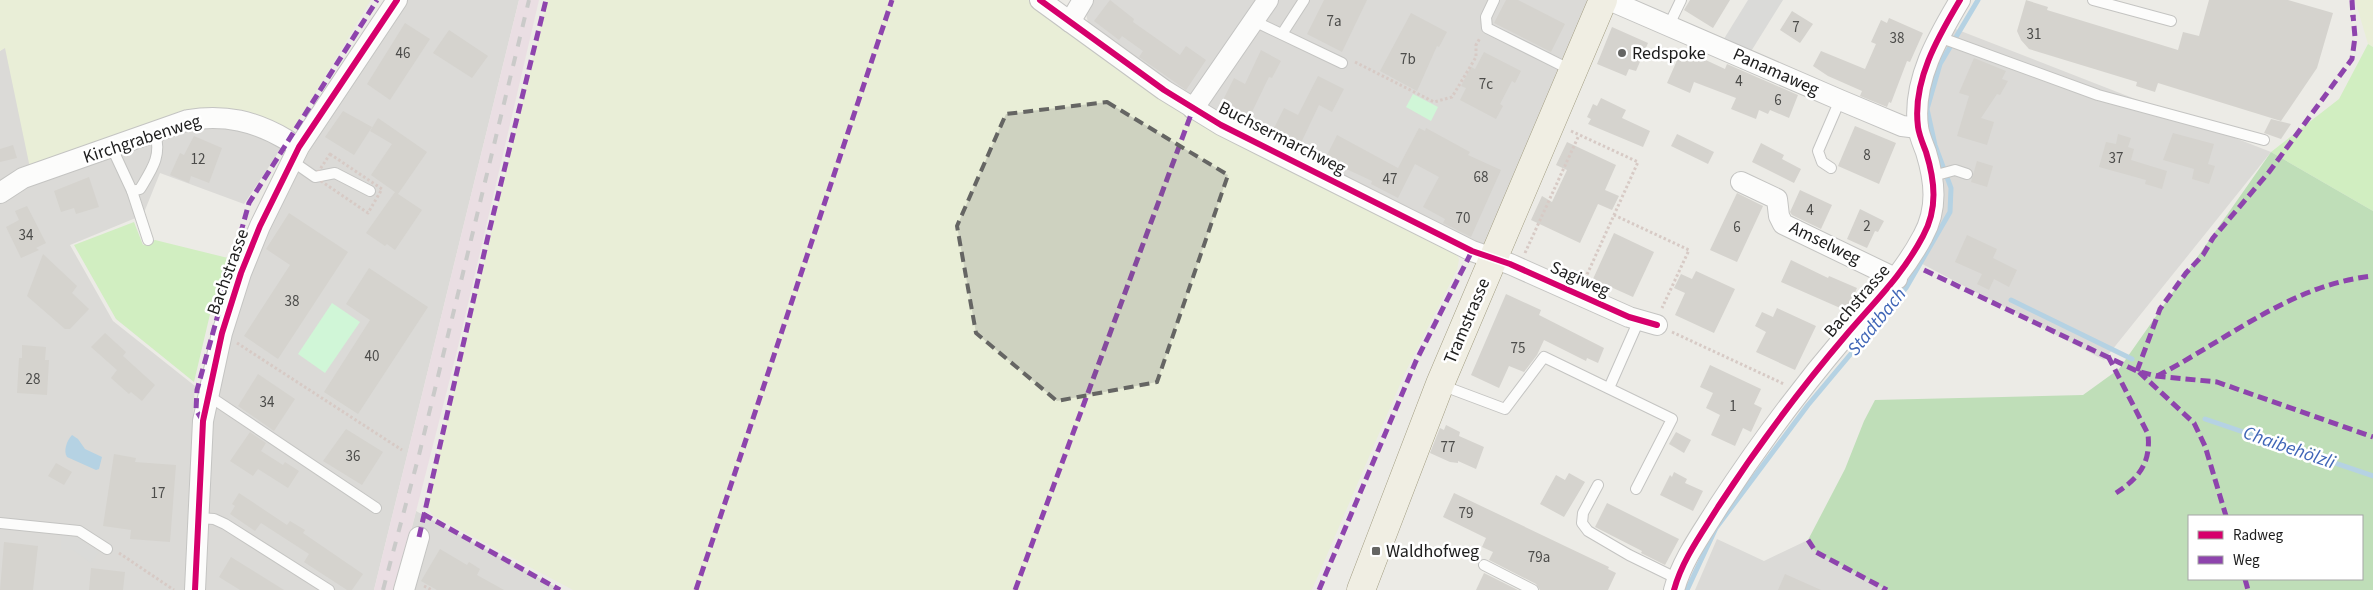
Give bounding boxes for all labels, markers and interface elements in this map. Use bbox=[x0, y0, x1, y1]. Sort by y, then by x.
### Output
house number: 7a bbox=[1326, 11, 1342, 32]
house number: 7 bbox=[1792, 17, 1800, 38]
house number: 31 bbox=[2027, 24, 2041, 45]
house number: 38 bbox=[1890, 28, 1904, 49]
place label: Redspoke bbox=[1632, 41, 1706, 66]
street label: Panamaweg bbox=[1729, 42, 1823, 102]
house number: 46 bbox=[396, 43, 410, 64]
marker: Redspoke bbox=[1616, 47, 1628, 59]
house number: 7b bbox=[1400, 49, 1416, 70]
house number: 4 bbox=[1735, 71, 1743, 92]
house number: 7c bbox=[1479, 74, 1493, 95]
house number: 6 bbox=[1774, 90, 1782, 111]
street label: Buchsermarchweg bbox=[1214, 95, 1350, 181]
street label: Kirchgrabenweg bbox=[80, 108, 204, 170]
house number: 8 bbox=[1863, 145, 1871, 166]
house number: 37 bbox=[2109, 148, 2123, 169]
house number: 12 bbox=[191, 149, 205, 170]
house number: 68 bbox=[1474, 167, 1488, 188]
house number: 47 bbox=[1383, 169, 1397, 190]
house number: 4 bbox=[1806, 200, 1814, 221]
house number: 70 bbox=[1456, 208, 1470, 229]
street label: Amselweg bbox=[1785, 215, 1865, 271]
house number: 2 bbox=[1863, 216, 1871, 237]
house number: 6 bbox=[1733, 217, 1741, 238]
house number: 34 bbox=[19, 225, 34, 246]
street label: Bachstrasse bbox=[201, 225, 255, 318]
street label: Sagiweg bbox=[1546, 255, 1614, 303]
street label: Bachstrasse bbox=[1818, 259, 1896, 343]
street label: Tramstrasse bbox=[1438, 274, 1496, 368]
water label: Stadtbach bbox=[1841, 282, 1913, 362]
house number: 38 bbox=[285, 291, 299, 312]
house number: 75 bbox=[1511, 338, 1525, 359]
house number: 40 bbox=[365, 346, 379, 367]
house number: 28 bbox=[26, 369, 40, 390]
house number: 34 bbox=[260, 392, 275, 413]
house number: 1 bbox=[1729, 396, 1737, 417]
water label: Chaibehölzli bbox=[2239, 420, 2339, 477]
house number: 77 bbox=[1441, 437, 1455, 458]
house number: 36 bbox=[346, 446, 360, 467]
house number: 17 bbox=[151, 483, 165, 504]
house number: 79 bbox=[1459, 503, 1473, 524]
legend bbox=[2188, 515, 2363, 580]
text: Radweg bbox=[2233, 525, 2283, 546]
place label: Waldhofweg bbox=[1386, 539, 1479, 564]
marker: Waldhofweg bbox=[1370, 545, 1382, 557]
house number: 79a bbox=[1528, 547, 1550, 568]
text: Weg bbox=[2233, 550, 2260, 571]

